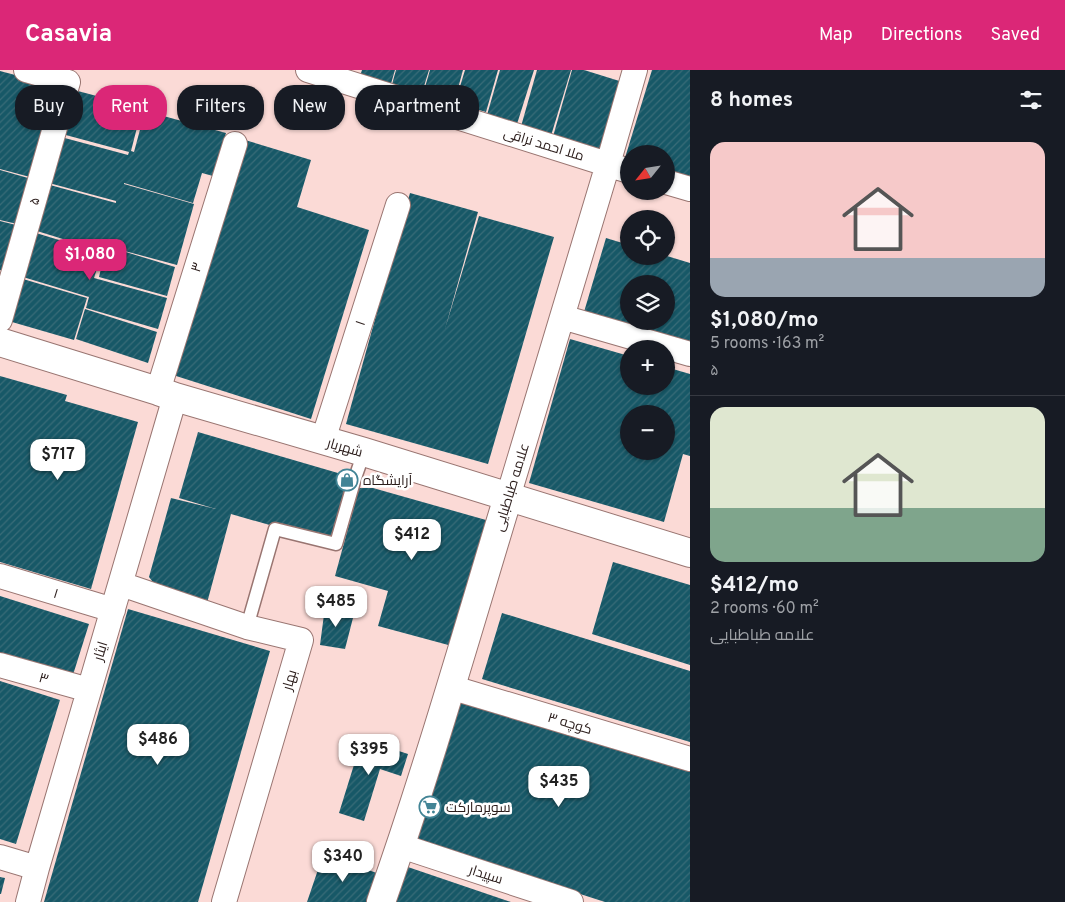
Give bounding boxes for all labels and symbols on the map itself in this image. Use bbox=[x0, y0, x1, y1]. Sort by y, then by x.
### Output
street label: ملا احمد نراقی bbox=[501, 125, 586, 166]
north arrow bbox=[620, 145, 675, 200]
street label: ۵ bbox=[26, 195, 45, 207]
pin: $1,080 bbox=[49, 238, 131, 281]
street label: ۳ bbox=[188, 260, 207, 274]
street label: ۱ bbox=[353, 319, 370, 328]
street label: شهریار bbox=[324, 435, 365, 462]
pin: $717 bbox=[28, 438, 88, 481]
street label: علامه طباطبایی bbox=[491, 441, 534, 534]
shop icon: آرایشگاه bbox=[335, 468, 359, 492]
place label: آرایشگاه bbox=[363, 473, 412, 490]
pin: $412 bbox=[382, 518, 442, 561]
street label: ۱ bbox=[51, 586, 60, 603]
pin: $485 bbox=[306, 586, 366, 628]
street label: ایثار bbox=[90, 640, 112, 664]
street label: بهار bbox=[279, 668, 301, 694]
street label: ۳ bbox=[37, 670, 50, 689]
street label: کوچه ۳ bbox=[545, 710, 594, 739]
pin: $486 bbox=[128, 724, 188, 766]
pin: $395 bbox=[339, 734, 399, 776]
pin: $435 bbox=[529, 766, 589, 808]
supermarket icon: سوپرمارکت bbox=[418, 795, 442, 819]
place label: سوپرمارکت bbox=[446, 800, 511, 817]
pin: $340 bbox=[313, 840, 373, 883]
street label: سپیدار bbox=[465, 862, 505, 889]

